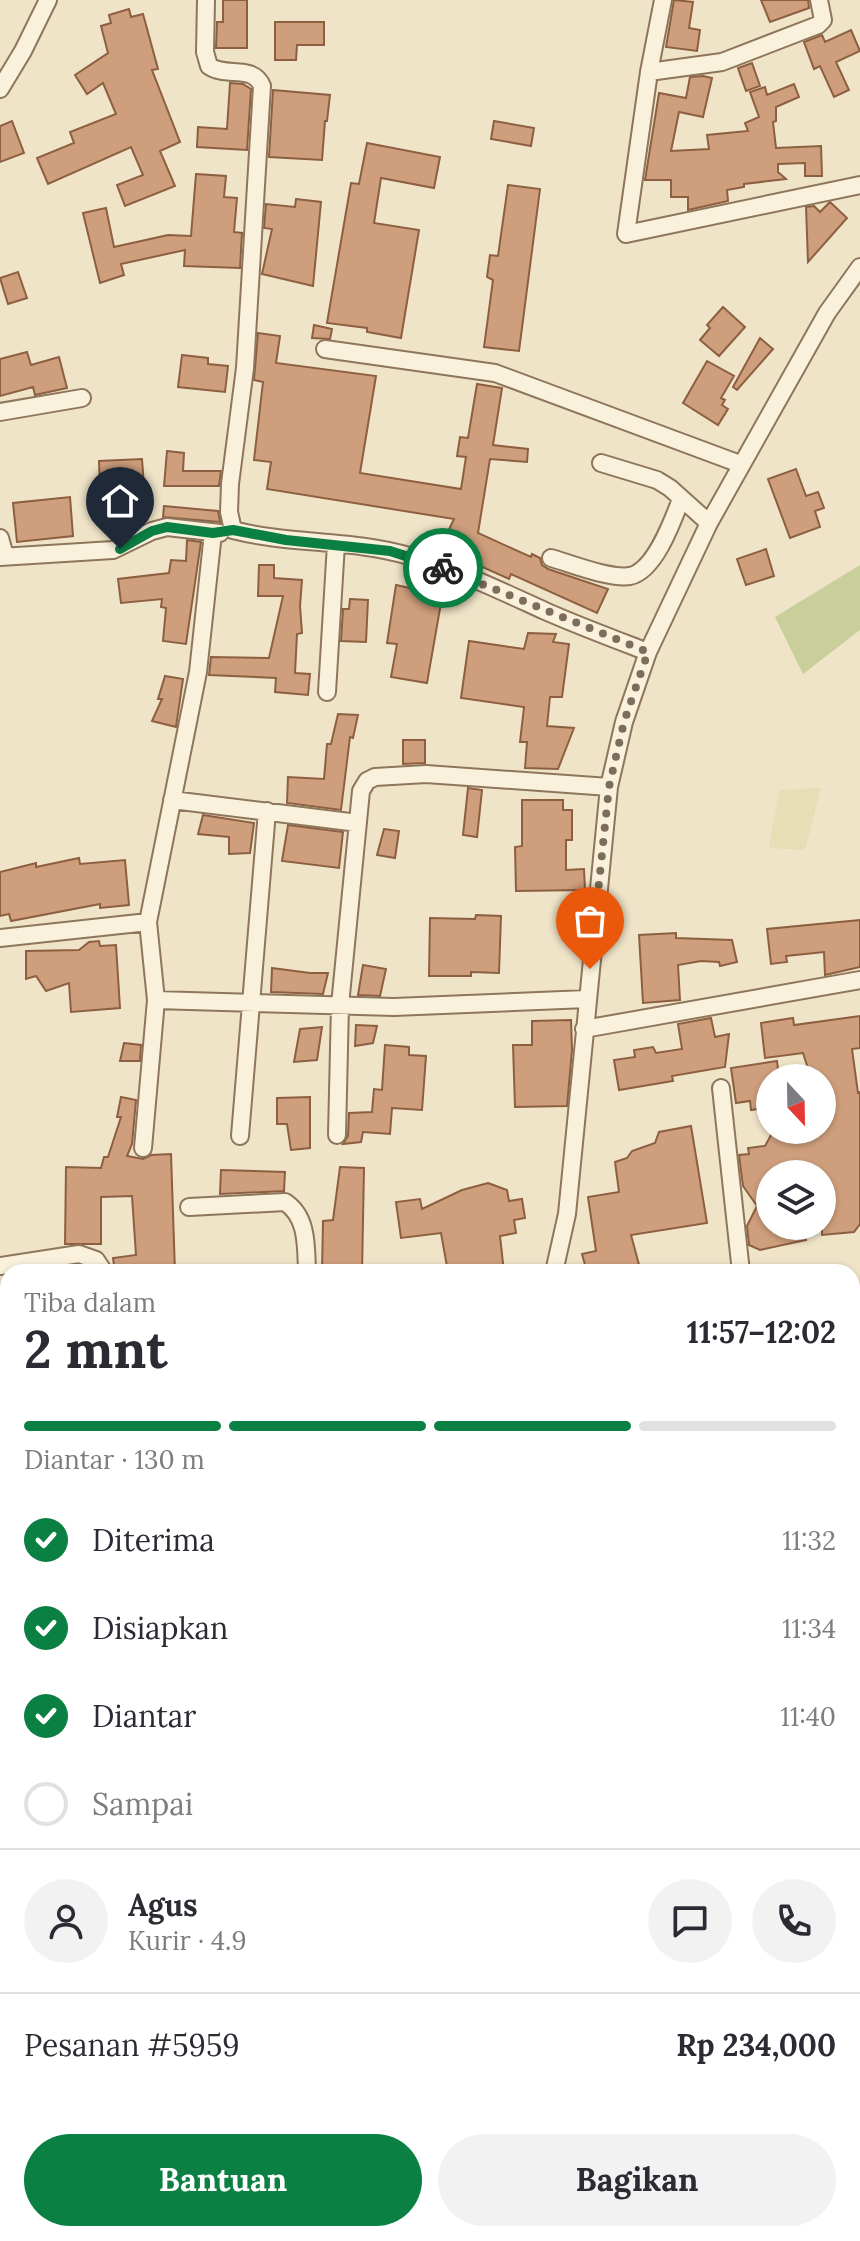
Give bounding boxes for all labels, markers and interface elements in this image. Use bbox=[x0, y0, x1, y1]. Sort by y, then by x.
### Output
pin bbox=[86, 467, 154, 549]
icon: home bbox=[98, 479, 142, 523]
courier bbox=[403, 528, 483, 608]
icon: bike bbox=[421, 546, 465, 590]
pin bbox=[556, 887, 624, 969]
icon: bag bbox=[568, 899, 612, 943]
north arrow bbox=[756, 1064, 836, 1144]
map controls bbox=[756, 1064, 836, 1240]
button: layers bbox=[756, 1160, 836, 1240]
text: Tiba dalam bbox=[24, 1286, 156, 1319]
text: 11:57–12:02 bbox=[687, 1313, 836, 1351]
text: 2 mnt bbox=[24, 1316, 168, 1382]
text: Diantar · 130 m bbox=[24, 1443, 205, 1476]
icon: check bbox=[24, 1518, 68, 1562]
text: Diterima bbox=[92, 1521, 215, 1559]
text: 11:32 bbox=[782, 1524, 836, 1557]
icon: check bbox=[24, 1606, 68, 1650]
text: Disiapkan bbox=[92, 1609, 228, 1647]
text: 11:34 bbox=[782, 1612, 836, 1645]
icon: check bbox=[24, 1694, 68, 1738]
text: Diantar bbox=[92, 1697, 196, 1735]
text: 11:40 bbox=[780, 1700, 836, 1733]
text: Sampai bbox=[92, 1785, 193, 1823]
button: person bbox=[24, 1879, 108, 1963]
button: chat bbox=[648, 1879, 732, 1963]
button: phone bbox=[752, 1879, 836, 1963]
text: Agus bbox=[128, 1886, 198, 1924]
text: Kurir · 4.9 bbox=[128, 1924, 247, 1957]
text: Pesanan #5959 bbox=[24, 2026, 240, 2064]
text: Rp 234,000 bbox=[676, 2026, 836, 2064]
button: Bantuan bbox=[24, 2134, 422, 2226]
button: Bagikan bbox=[438, 2134, 836, 2226]

